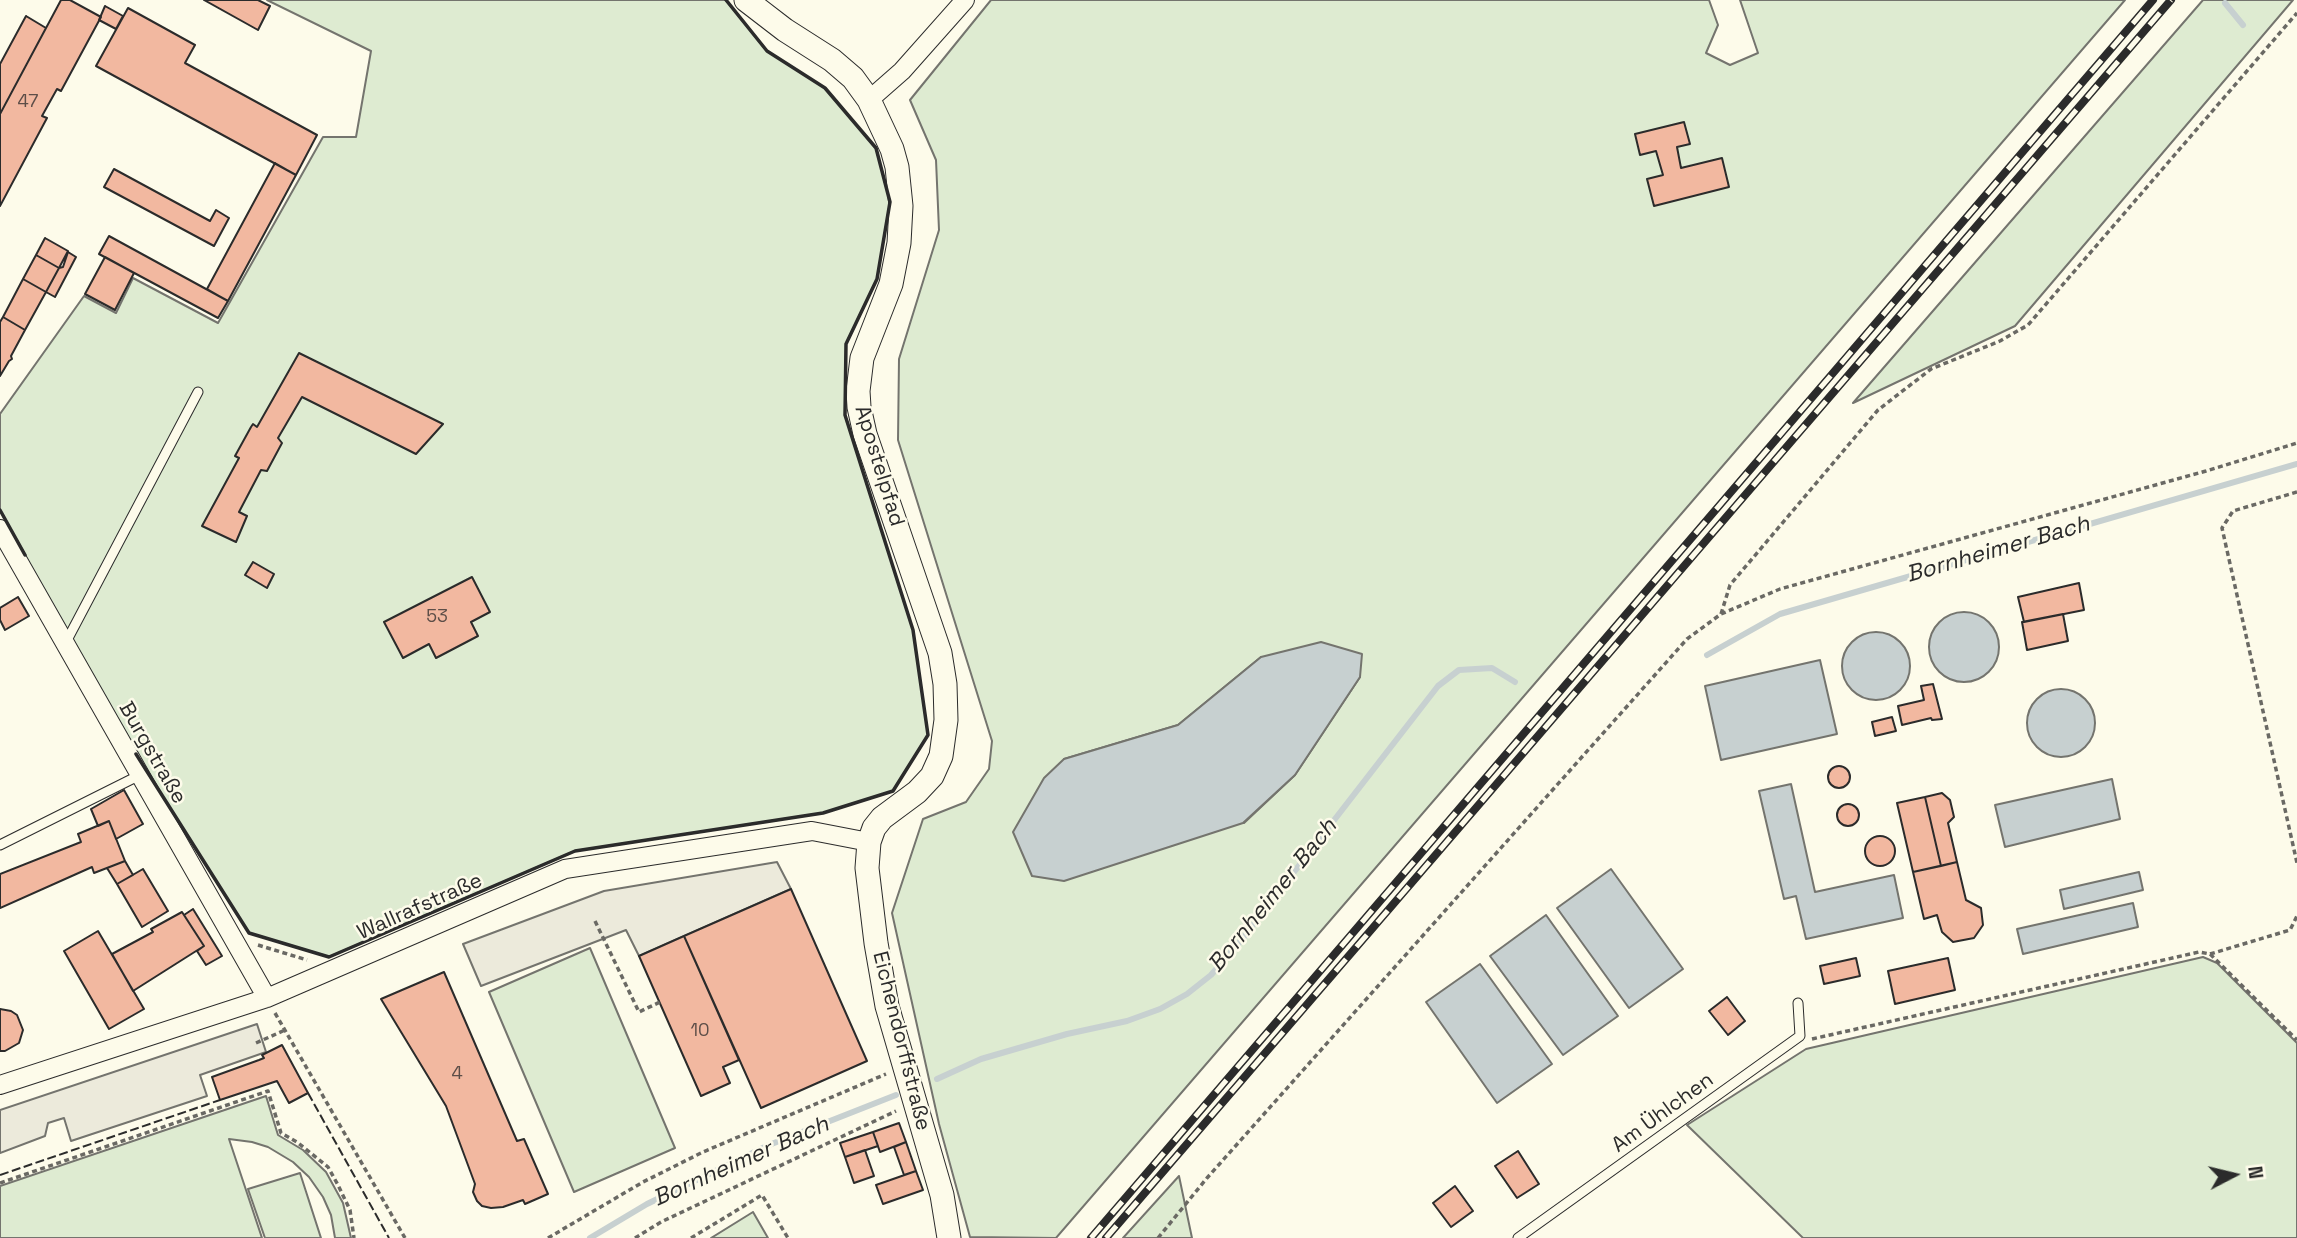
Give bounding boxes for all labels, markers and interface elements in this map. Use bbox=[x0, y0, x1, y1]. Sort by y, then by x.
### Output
house number: 47 bbox=[18, 91, 38, 113]
street label: Apostelpfad bbox=[849, 403, 909, 529]
water label: Bornheimer Bach bbox=[1903, 511, 2093, 589]
house number: 53 bbox=[426, 606, 448, 628]
street label: Burgstraße bbox=[113, 698, 191, 808]
water label: Bornheimer Bach bbox=[1203, 814, 1343, 978]
street label: Wallrafstraße bbox=[354, 868, 486, 946]
street label: Eichendorffstraße bbox=[867, 949, 935, 1133]
house number: 10 bbox=[690, 1020, 710, 1042]
house number: 4 bbox=[451, 1063, 463, 1085]
street label: Am Ühlchen bbox=[1607, 1068, 1719, 1158]
water label: Bornheimer Bach bbox=[649, 1111, 833, 1213]
north arrow bbox=[2199, 1140, 2269, 1210]
text: N bbox=[2242, 1165, 2269, 1180]

